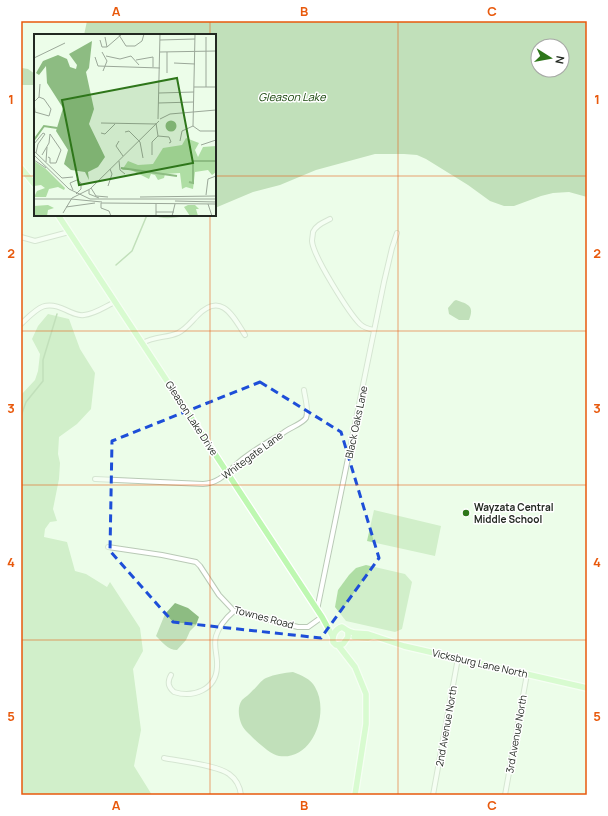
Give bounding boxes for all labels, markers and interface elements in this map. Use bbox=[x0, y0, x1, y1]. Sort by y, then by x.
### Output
text: A bbox=[112, 2, 121, 20]
text: B bbox=[300, 2, 308, 20]
text: C bbox=[487, 2, 497, 20]
inset map bbox=[34, 34, 216, 216]
north arrow bbox=[530, 38, 570, 78]
text: N bbox=[552, 55, 568, 65]
water label: Gleason Lake bbox=[258, 89, 326, 104]
text: 1 bbox=[8, 90, 14, 108]
text: 1 bbox=[594, 90, 600, 108]
text: 2 bbox=[7, 244, 15, 262]
text: 2 bbox=[593, 244, 601, 262]
street label: Gleason Lake Drive bbox=[163, 378, 222, 458]
street label: Black Oaks Lane bbox=[341, 384, 371, 460]
text: 3 bbox=[7, 399, 15, 417]
text: 3 bbox=[593, 399, 601, 417]
street label: Whitegate Lane bbox=[218, 428, 286, 482]
place label: Wayzata Central Middle School bbox=[474, 500, 554, 526]
marker: Wayzata Central Middle School bbox=[461, 508, 471, 518]
text: 4 bbox=[7, 553, 15, 571]
text: 4 bbox=[593, 553, 601, 571]
street label: Townes Road bbox=[233, 602, 295, 632]
street label: Vicksburg Lane North bbox=[431, 645, 529, 681]
street label: 2nd Avenue North bbox=[432, 684, 460, 768]
street label: 3rd Avenue North bbox=[502, 694, 530, 774]
text: 5 bbox=[7, 707, 15, 725]
text: 5 bbox=[593, 707, 601, 725]
text: A bbox=[112, 796, 121, 814]
text: B bbox=[300, 796, 308, 814]
text: C bbox=[487, 796, 497, 814]

